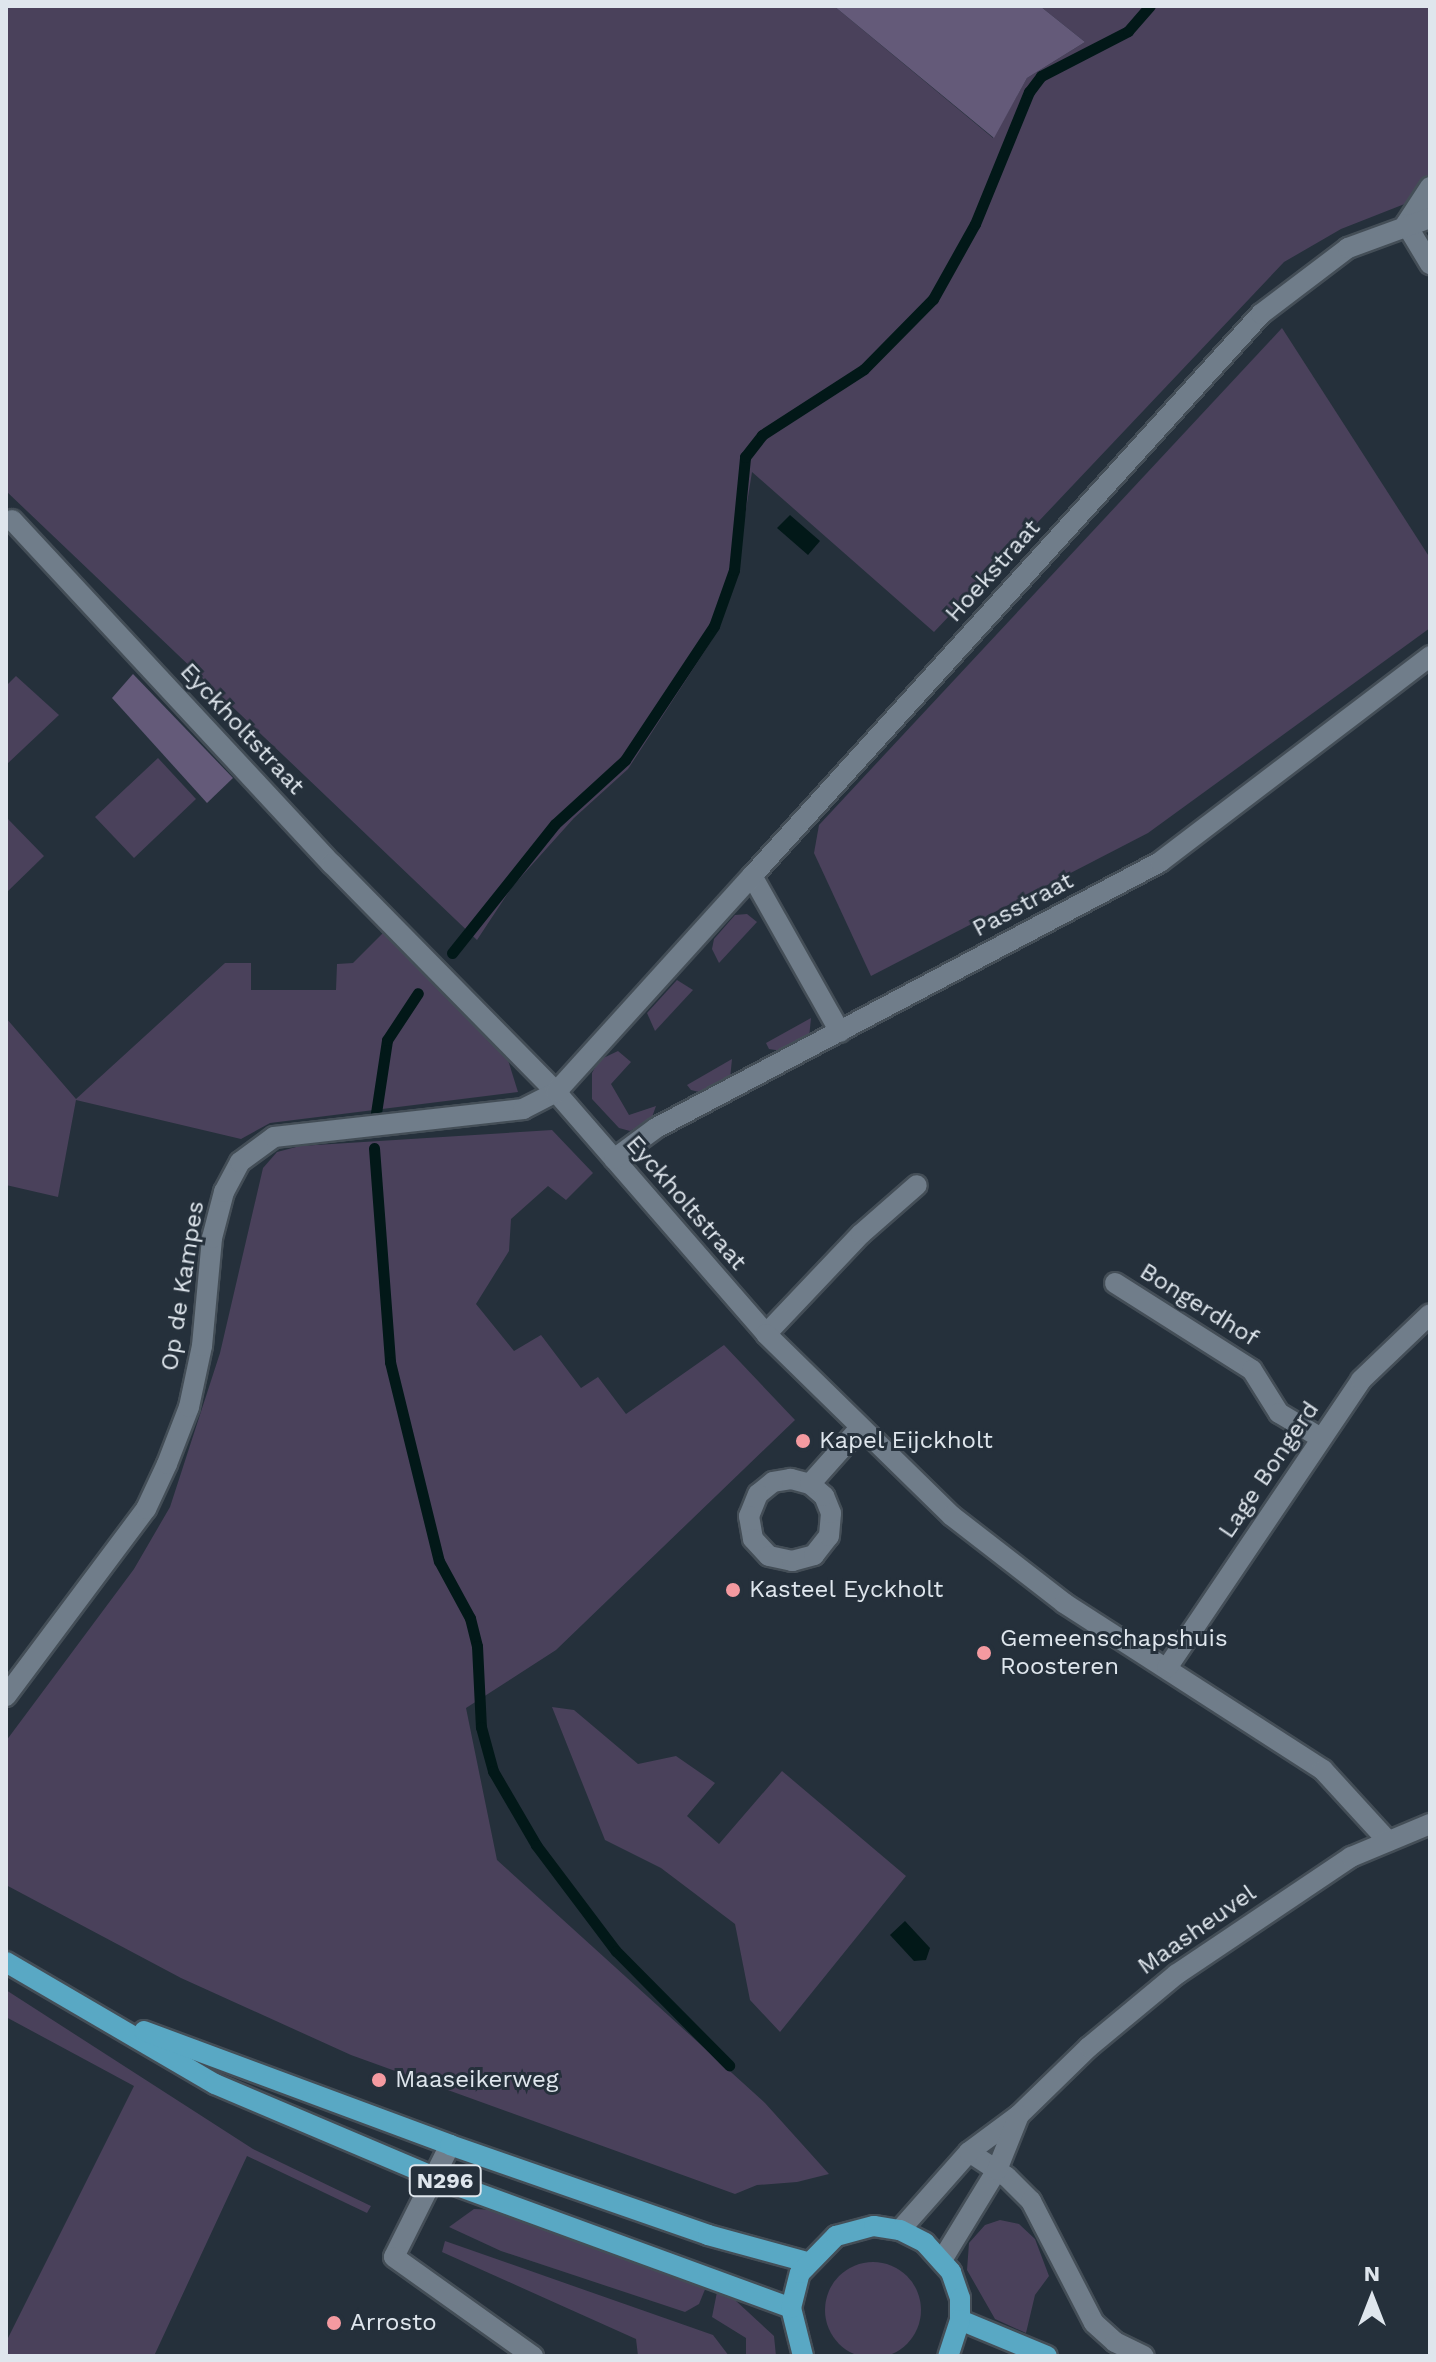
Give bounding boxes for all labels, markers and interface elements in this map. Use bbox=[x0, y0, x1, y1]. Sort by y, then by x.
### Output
street label: Hoekstraat bbox=[940, 514, 1046, 628]
street label: Eyckholtstraat bbox=[174, 657, 310, 801]
street label: Passtraat bbox=[968, 867, 1078, 943]
street label: Eyckholtstraat bbox=[620, 1130, 752, 1276]
street label: Op de Kampes bbox=[155, 1199, 211, 1373]
street label: Bongerdhof bbox=[1134, 1257, 1264, 1353]
street label: Lage Bongerd bbox=[1213, 1396, 1325, 1544]
place label: Kapel Eijckholt bbox=[819, 1427, 994, 1455]
marker: Kapel Eijckholt bbox=[794, 1432, 812, 1450]
place label: Kasteel Eyckholt bbox=[749, 1576, 944, 1604]
marker: Kasteel Eyckholt bbox=[724, 1581, 742, 1599]
place label: Gemeenschapshuis Roosteren bbox=[1000, 1625, 1228, 1681]
marker: Gemeenschapshuis Roosteren bbox=[975, 1644, 993, 1662]
street label: Maasheuvel bbox=[1132, 1879, 1262, 1981]
place label: Maaseikerweg bbox=[395, 2066, 559, 2094]
marker: Maaseikerweg bbox=[370, 2071, 388, 2089]
road number: N296 bbox=[407, 2163, 483, 2199]
north arrow bbox=[1332, 2258, 1412, 2338]
text: N bbox=[1364, 2261, 1380, 2286]
place label: Arrosto bbox=[350, 2309, 437, 2337]
marker: Arrosto bbox=[325, 2314, 343, 2332]

